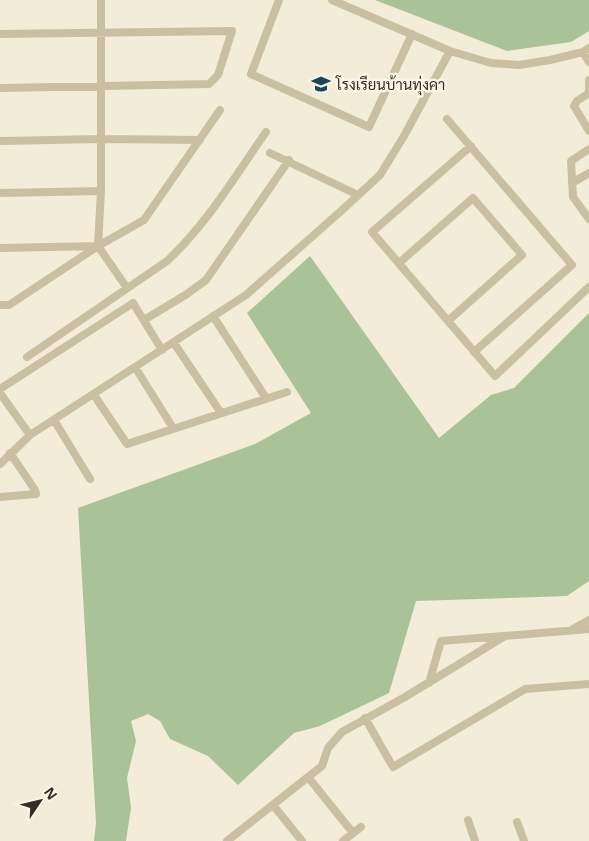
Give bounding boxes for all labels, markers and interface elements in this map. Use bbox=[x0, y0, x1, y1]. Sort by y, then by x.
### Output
school or university icon: โรงเรียนบ้านทุ่งคา bbox=[310, 73, 332, 95]
place label: โรงเรียนบ้านทุ่งคา bbox=[335, 74, 445, 96]
north arrow bbox=[15, 776, 65, 826]
text: N bbox=[40, 783, 62, 803]

